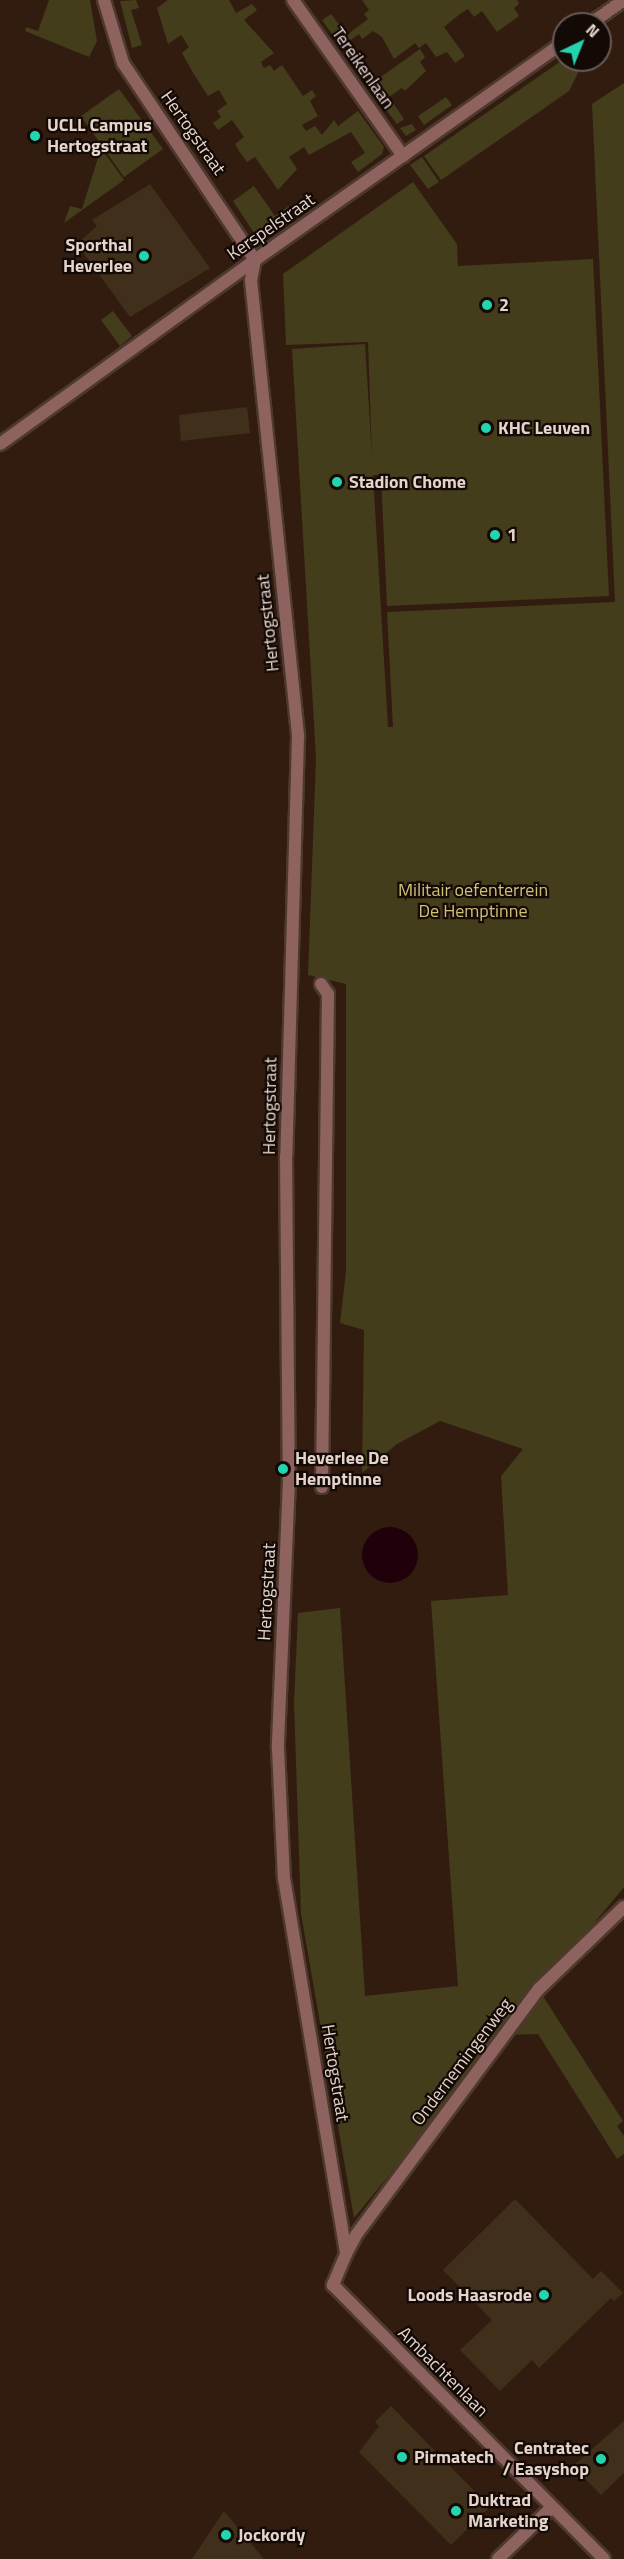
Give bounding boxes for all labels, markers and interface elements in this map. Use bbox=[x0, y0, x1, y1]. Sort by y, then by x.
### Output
north arrow bbox=[552, 12, 612, 72]
text: N bbox=[581, 18, 605, 43]
street label: Tereikenlaan bbox=[327, 23, 399, 113]
street label: Hertogstraat bbox=[156, 87, 230, 179]
place label: UCLL Campus Hertogstraat bbox=[47, 115, 152, 158]
marker: UCLL Campus Hertogstraat bbox=[28, 129, 42, 143]
street label: Kerspelstraat bbox=[223, 189, 319, 265]
place label: Sporthal Heverlee bbox=[63, 235, 132, 278]
marker: Sporthal Heverlee bbox=[137, 249, 151, 263]
place label: 2 bbox=[499, 294, 509, 316]
marker: 2 bbox=[480, 298, 494, 312]
place label: KHC Leuven bbox=[498, 417, 590, 439]
marker: KHC Leuven bbox=[479, 421, 493, 435]
place label: Stadion Chome bbox=[349, 471, 466, 493]
marker: Stadion Chome bbox=[330, 475, 344, 489]
place label: 1 bbox=[507, 524, 517, 546]
marker: 1 bbox=[488, 528, 502, 542]
street label: Hertogstraat bbox=[252, 573, 284, 673]
park label: Militair oefenterrein De Hemptinne bbox=[398, 880, 548, 922]
street label: Hertogstraat bbox=[258, 1057, 282, 1155]
place label: Heverlee De Hemptinne bbox=[295, 1448, 389, 1490]
marker: Heverlee De Hemptinne bbox=[276, 1462, 290, 1476]
street label: Hertogstraat bbox=[254, 1543, 280, 1641]
street label: Ondernemingenweg bbox=[407, 1994, 517, 2130]
street label: Hertogstraat bbox=[317, 2023, 353, 2123]
place label: Loods Haasrode bbox=[408, 2284, 532, 2306]
marker: Loods Haasrode bbox=[537, 2288, 551, 2302]
street label: Ambachtenlaan bbox=[393, 2322, 493, 2422]
place label: Centratec / Easyshop bbox=[502, 2438, 589, 2480]
place label: Pirmatech bbox=[414, 2446, 494, 2468]
marker: Pirmatech bbox=[395, 2450, 409, 2464]
marker: Centratec / Easyshop bbox=[594, 2452, 608, 2466]
place label: Duktrad Marketing bbox=[468, 2490, 548, 2532]
marker: Duktrad Marketing bbox=[449, 2504, 463, 2518]
place label: Jockordy bbox=[238, 2524, 305, 2546]
marker: Jockordy bbox=[219, 2528, 233, 2542]

